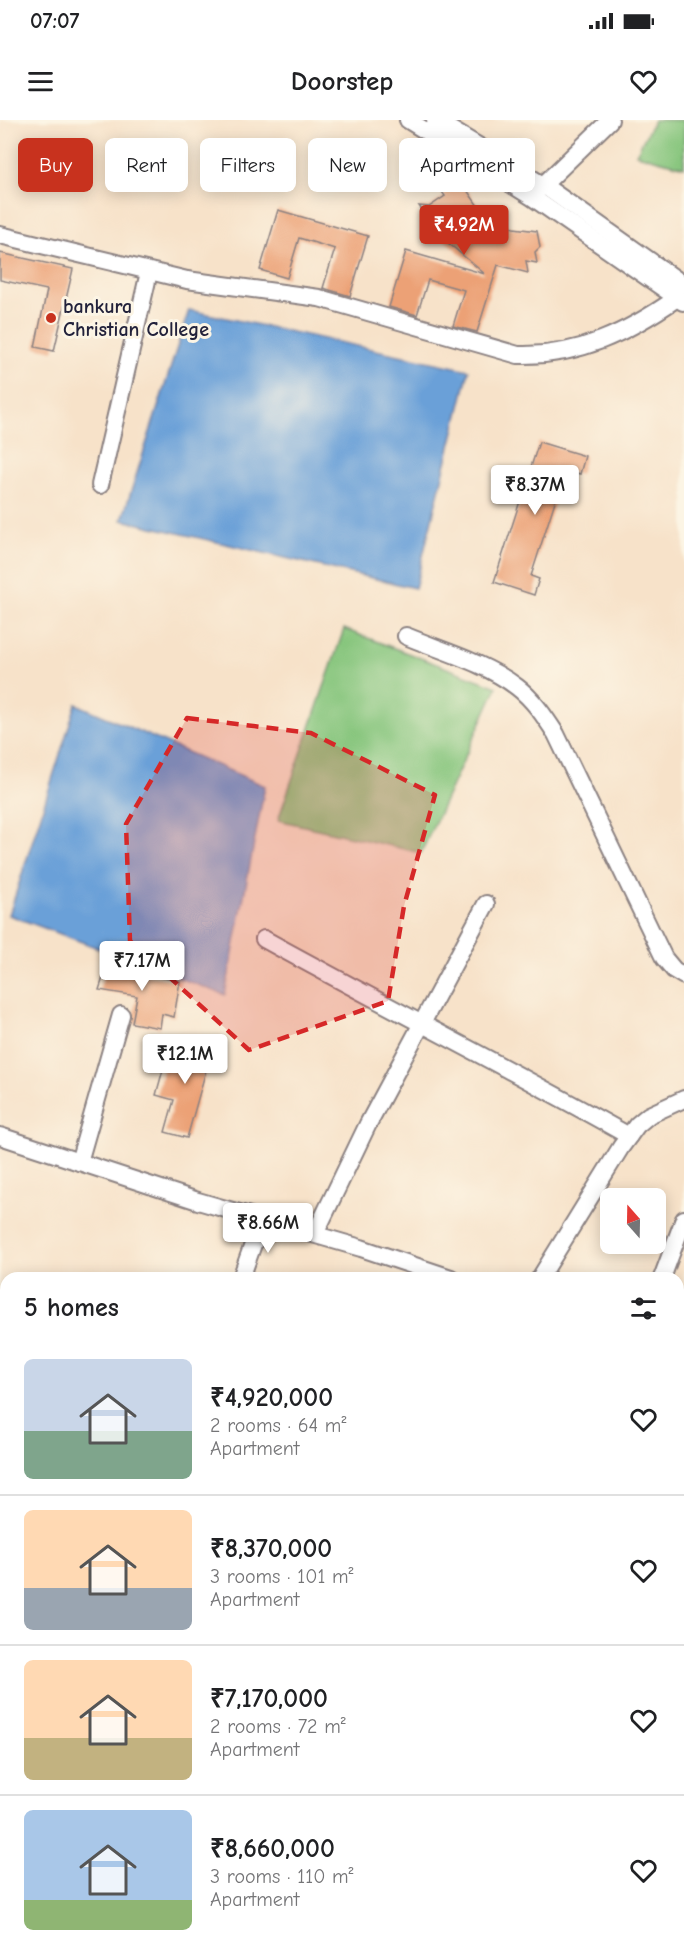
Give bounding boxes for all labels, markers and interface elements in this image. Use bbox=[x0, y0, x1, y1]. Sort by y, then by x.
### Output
text: 07:07 bbox=[30, 8, 80, 34]
icon: menu bbox=[24, 65, 57, 98]
icon: heart bbox=[627, 65, 660, 98]
text: Doorstep bbox=[291, 66, 393, 97]
chip: Buy bbox=[18, 138, 93, 192]
chip: Rent bbox=[105, 138, 188, 192]
chip: Filters bbox=[200, 138, 296, 192]
chip: New bbox=[308, 138, 387, 192]
chip: Apartment bbox=[399, 138, 535, 192]
pin: ₹4.92M bbox=[415, 205, 513, 256]
text: ₹4.92M bbox=[434, 213, 494, 236]
place label: bankura Christian College bbox=[63, 295, 209, 341]
marker: bankura Christian College bbox=[44, 311, 58, 325]
pin: ₹8.37M bbox=[486, 465, 584, 516]
text: ₹8.37M bbox=[505, 473, 565, 496]
pin: ₹7.17M bbox=[93, 941, 191, 992]
text: ₹7.17M bbox=[113, 949, 171, 972]
pin: ₹12.1M bbox=[136, 1034, 234, 1085]
text: ₹12.1M bbox=[157, 1042, 213, 1065]
north arrow bbox=[600, 1188, 666, 1254]
map controls bbox=[600, 1188, 666, 1254]
pin: ₹8.66M bbox=[219, 1203, 317, 1254]
text: ₹8.66M bbox=[237, 1211, 299, 1234]
icon: filters bbox=[627, 1292, 660, 1325]
text: 5 homes bbox=[24, 1293, 119, 1323]
icon: home bbox=[72, 1383, 144, 1455]
text: ₹4,920,000 bbox=[210, 1383, 333, 1413]
icon: heart bbox=[627, 1403, 660, 1436]
text: 2 rooms · 64 m² bbox=[210, 1414, 346, 1437]
text: Apartment bbox=[210, 1437, 300, 1460]
icon: home bbox=[72, 1534, 144, 1606]
text: ₹8,370,000 bbox=[210, 1534, 332, 1564]
icon: heart bbox=[627, 1554, 660, 1587]
text: 3 rooms · 101 m² bbox=[210, 1565, 354, 1588]
text: Apartment bbox=[210, 1588, 300, 1611]
icon: home bbox=[72, 1684, 144, 1756]
text: ₹7,170,000 bbox=[210, 1684, 328, 1714]
icon: heart bbox=[627, 1704, 660, 1737]
text: 2 rooms · 72 m² bbox=[210, 1715, 346, 1738]
text: Apartment bbox=[210, 1738, 300, 1761]
icon: home bbox=[72, 1834, 144, 1906]
text: ₹8,660,000 bbox=[210, 1834, 335, 1864]
icon: heart bbox=[627, 1854, 660, 1887]
text: 3 rooms · 110 m² bbox=[210, 1865, 354, 1888]
text: Apartment bbox=[210, 1888, 300, 1911]

